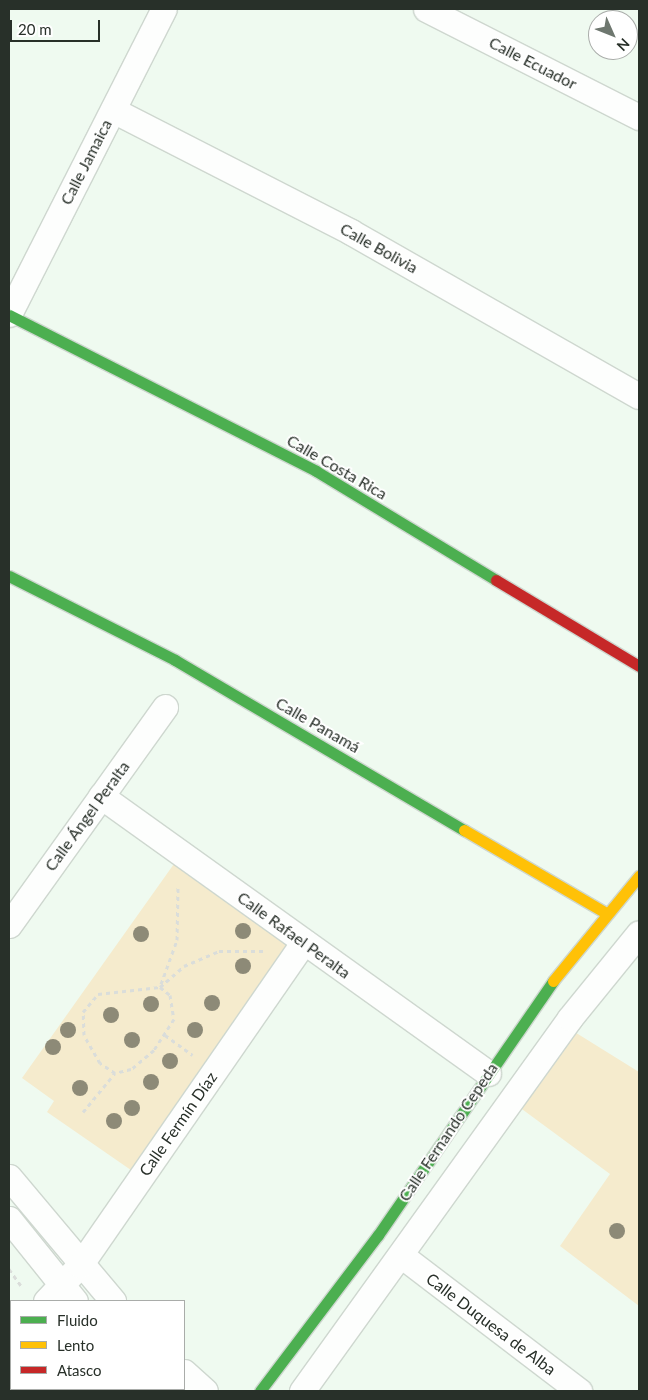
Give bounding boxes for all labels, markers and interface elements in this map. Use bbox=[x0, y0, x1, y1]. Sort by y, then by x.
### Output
scale bar bbox=[12, 10, 102, 42]
north arrow bbox=[588, 10, 638, 60]
text: 20 m bbox=[18, 20, 52, 38]
street label: Calle Ecuador bbox=[486, 33, 580, 93]
text: N bbox=[614, 35, 633, 55]
street label: Calle Jamaica bbox=[56, 116, 116, 208]
street label: Calle Bolivia bbox=[337, 219, 421, 277]
street label: Calle Costa Rica bbox=[284, 431, 390, 503]
street label: Calle Panamá bbox=[272, 693, 364, 757]
street label: Calle Ángel Peralta bbox=[41, 757, 133, 875]
street label: Calle Rafael Peralta bbox=[234, 888, 354, 982]
street label: Calle Fernando Cepeda bbox=[395, 1059, 501, 1205]
street label: Calle Fermín Díaz bbox=[135, 1068, 221, 1180]
street label: Calle Duquesa de Alba bbox=[422, 1269, 560, 1379]
legend bbox=[10, 1300, 185, 1390]
text: Fluido bbox=[57, 1311, 98, 1329]
text: Lento bbox=[57, 1336, 94, 1354]
text: Atasco bbox=[57, 1361, 102, 1379]

